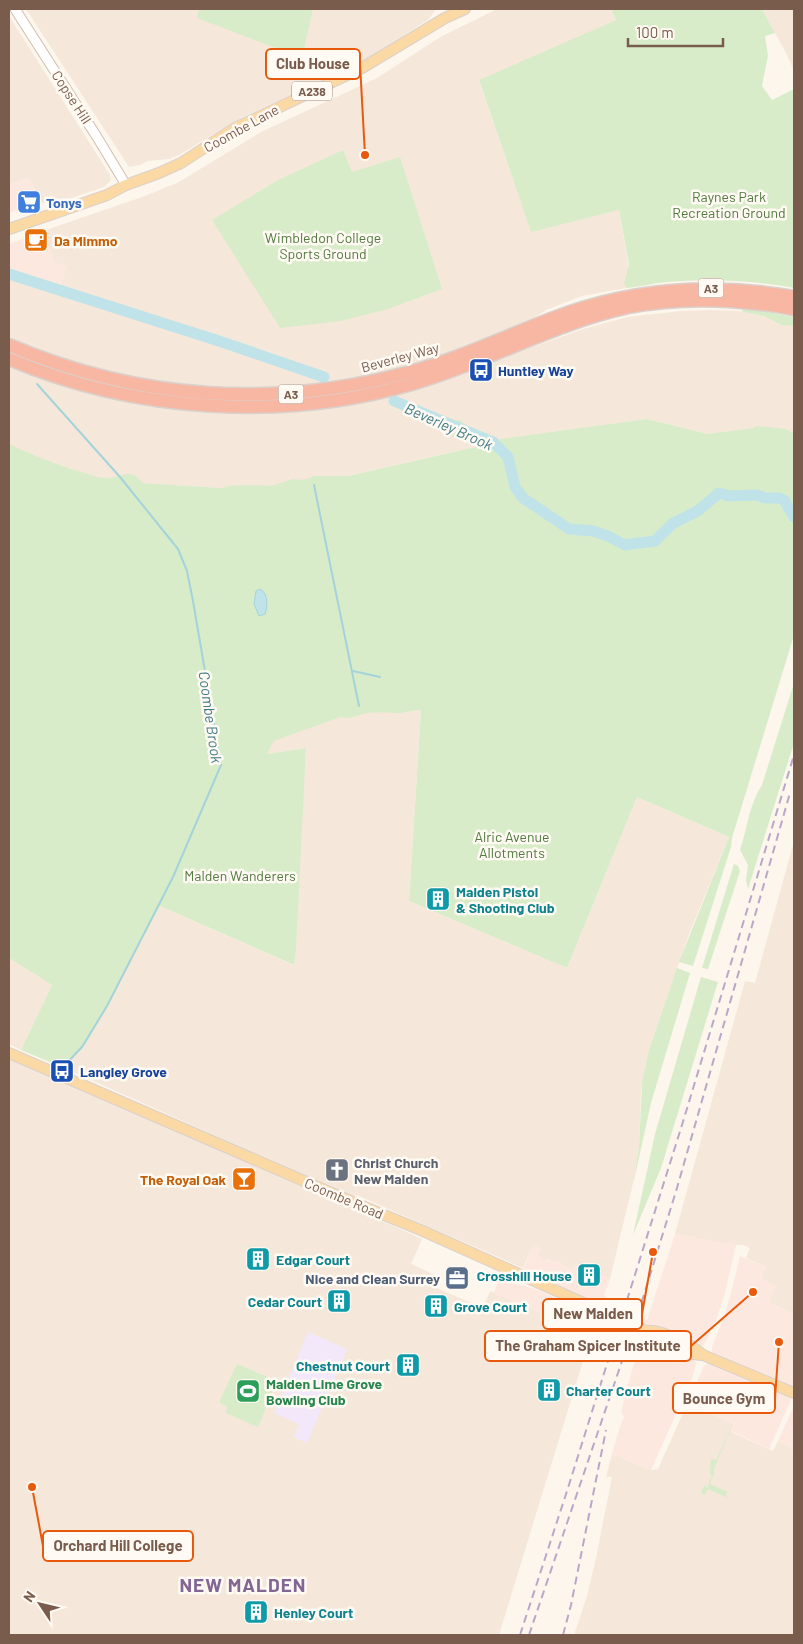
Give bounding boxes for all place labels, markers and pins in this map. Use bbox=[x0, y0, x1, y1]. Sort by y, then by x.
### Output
callout: Club House bbox=[266, 49, 360, 79]
supermarket icon: Tonys bbox=[16, 189, 42, 215]
place label: Tonys bbox=[46, 194, 82, 211]
cafe icon: Da Mimmo bbox=[23, 227, 49, 253]
place label: Da Mimmo bbox=[54, 232, 118, 249]
bus stop icon: Huntley Way bbox=[468, 357, 494, 383]
place label: Huntley Way bbox=[498, 362, 574, 379]
place label: Malden Pistol & Shooting Club bbox=[456, 883, 555, 916]
building icon: Malden Pistol & Shooting Club bbox=[425, 886, 451, 912]
bus stop icon: Langley Grove bbox=[49, 1058, 75, 1084]
place label: Langley Grove bbox=[80, 1063, 167, 1080]
place label: Christ Church New Malden bbox=[354, 1154, 438, 1187]
church icon: Christ Church New Malden bbox=[324, 1157, 350, 1183]
bar icon: The Royal Oak bbox=[231, 1166, 257, 1192]
place label: The Royal Oak bbox=[140, 1171, 227, 1188]
building icon: Edgar Court bbox=[245, 1246, 271, 1272]
place label: Edgar Court bbox=[276, 1251, 350, 1268]
building icon: Crosshill House bbox=[576, 1262, 602, 1288]
office icon: Nice and Clean Surrey bbox=[444, 1265, 470, 1291]
place label: Crosshill House bbox=[477, 1267, 572, 1284]
place label: Nice and Clean Surrey bbox=[305, 1270, 440, 1287]
building icon: Cedar Court bbox=[326, 1288, 352, 1314]
place label: Cedar Court bbox=[248, 1293, 322, 1310]
building icon: Grove Court bbox=[423, 1293, 449, 1319]
place label: Grove Court bbox=[454, 1298, 527, 1315]
callout: New Malden bbox=[543, 1299, 642, 1329]
callout: The Graham Spicer Institute bbox=[485, 1331, 691, 1361]
building icon: Chestnut Court bbox=[395, 1352, 421, 1378]
place label: Chestnut Court bbox=[296, 1357, 390, 1374]
place label: Malden Lime Grove Bowling Club bbox=[266, 1375, 382, 1408]
building icon: Charter Court bbox=[536, 1377, 562, 1403]
sports icon: Malden Lime Grove Bowling Club bbox=[235, 1378, 261, 1404]
place label: Charter Court bbox=[566, 1382, 651, 1399]
callout: Bounce Gym bbox=[673, 1383, 775, 1413]
callout: Orchard Hill College bbox=[43, 1531, 193, 1561]
building icon: Henley Court bbox=[243, 1599, 269, 1625]
place label: Henley Court bbox=[274, 1604, 353, 1621]

